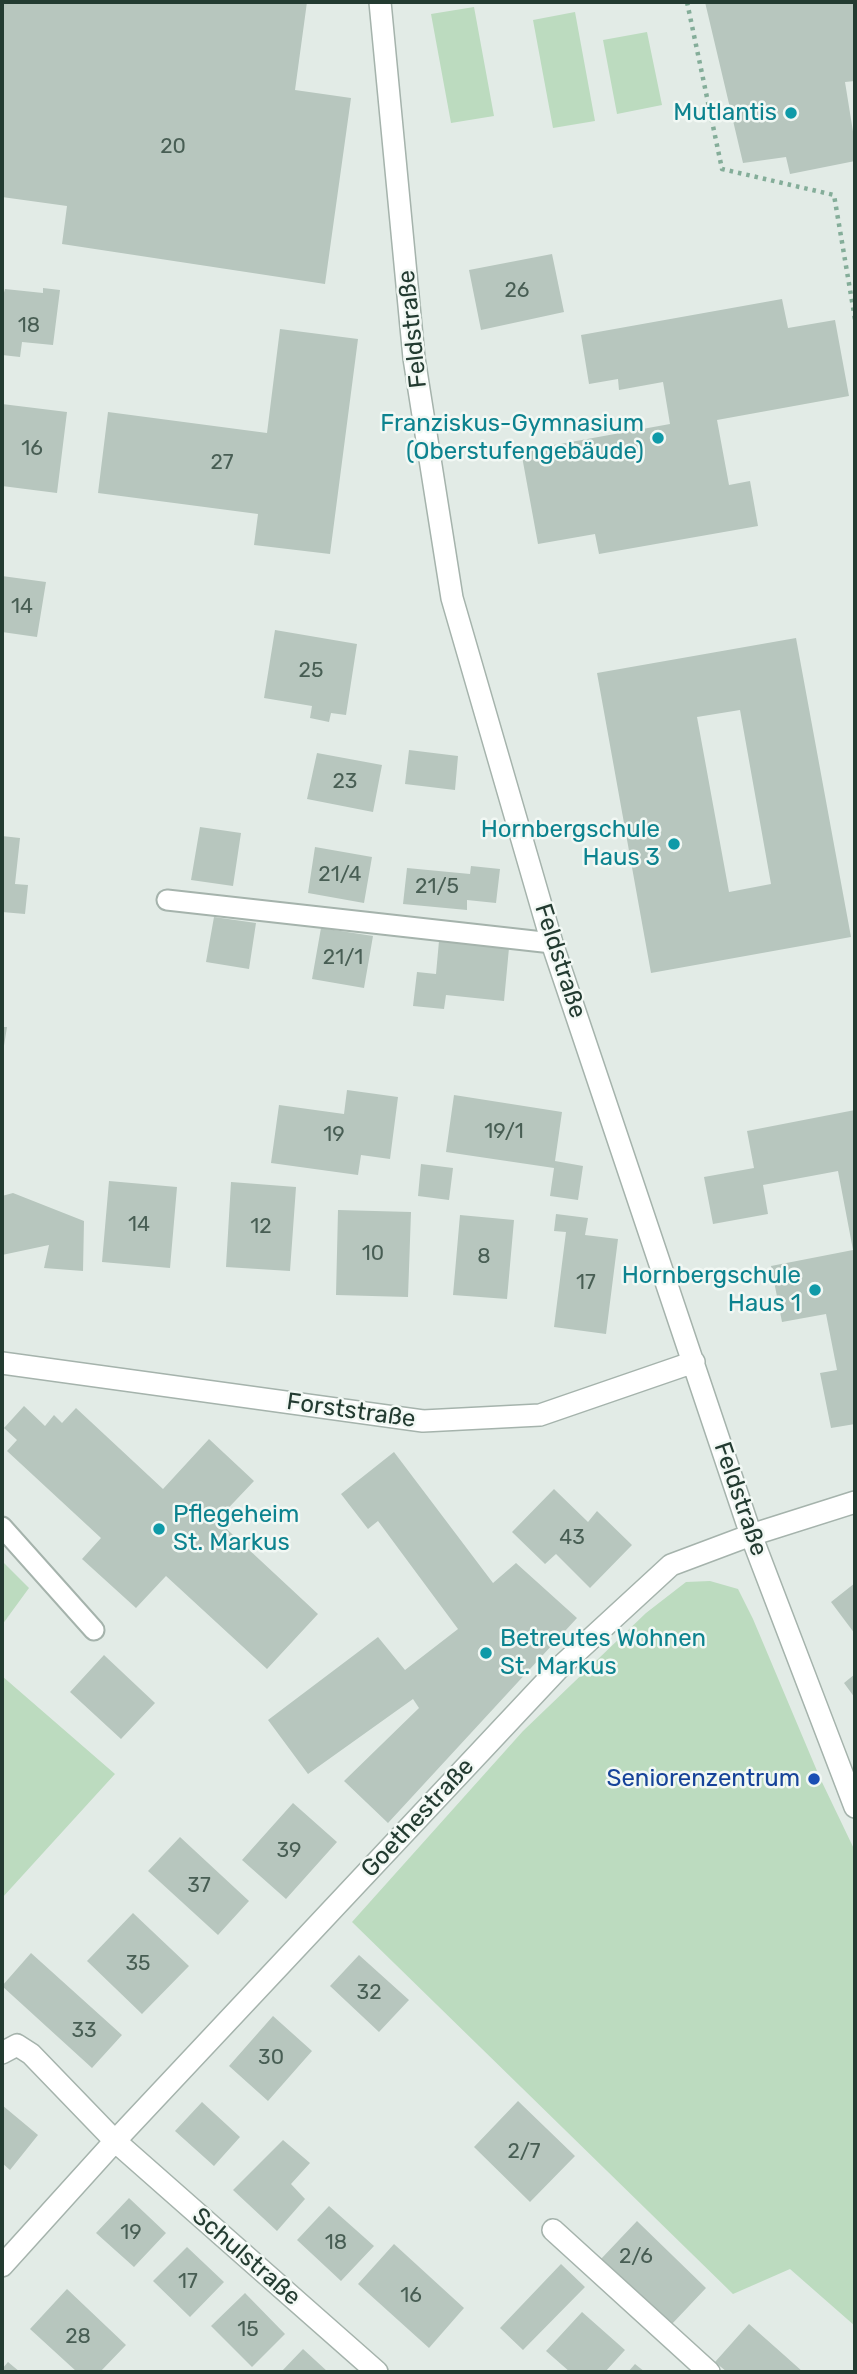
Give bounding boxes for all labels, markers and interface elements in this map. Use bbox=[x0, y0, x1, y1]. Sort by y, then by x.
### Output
place label: Mutlantis bbox=[673, 99, 777, 127]
marker: Mutlantis bbox=[783, 105, 799, 121]
house number: 20 bbox=[160, 134, 186, 160]
street label: Feldstraße bbox=[392, 268, 434, 390]
house number: 26 bbox=[505, 278, 529, 304]
house number: 18 bbox=[18, 313, 40, 339]
place label: Franziskus-Gymnasium (Oberstufengebäude) bbox=[380, 410, 644, 466]
marker: Franziskus-Gymnasium (Oberstufengebäude) bbox=[650, 430, 666, 446]
house number: 16 bbox=[21, 436, 43, 462]
house number: 27 bbox=[210, 450, 234, 476]
house number: 14 bbox=[11, 594, 33, 620]
house number: 25 bbox=[299, 658, 323, 684]
house number: 23 bbox=[333, 769, 357, 795]
place label: Hornbergschule Haus 3 bbox=[481, 816, 660, 872]
marker: Hornbergschule Haus 3 bbox=[666, 836, 682, 852]
house number: 21/4 bbox=[318, 862, 362, 888]
house number: 21/5 bbox=[415, 874, 459, 900]
street label: Feldstraße bbox=[528, 900, 592, 1022]
house number: 21/1 bbox=[323, 945, 363, 971]
house number: 19/1 bbox=[484, 1119, 524, 1145]
house number: 19 bbox=[323, 1122, 345, 1148]
house number: 14 bbox=[128, 1212, 150, 1238]
house number: 12 bbox=[250, 1214, 272, 1240]
house number: 10 bbox=[362, 1241, 384, 1267]
house number: 8 bbox=[477, 1244, 491, 1270]
place label: Hornbergschule Haus 1 bbox=[622, 1262, 801, 1318]
house number: 17 bbox=[576, 1270, 596, 1296]
marker: Hornbergschule Haus 1 bbox=[807, 1282, 823, 1298]
street label: Forststraße bbox=[285, 1388, 417, 1434]
street label: Feldstraße bbox=[707, 1438, 773, 1560]
place label: Pflegeheim St. Markus bbox=[173, 1501, 299, 1557]
marker: Pflegeheim St. Markus bbox=[151, 1521, 167, 1537]
house number: 43 bbox=[559, 1525, 585, 1551]
place label: Betreutes Wohnen St. Markus bbox=[500, 1625, 706, 1681]
marker: Betreutes Wohnen St. Markus bbox=[478, 1645, 494, 1661]
street label: Goethestraße bbox=[356, 1752, 480, 1884]
place label: Seniorenzentrum bbox=[606, 1765, 800, 1793]
marker: Seniorenzentrum bbox=[806, 1771, 822, 1787]
house number: 39 bbox=[276, 1838, 302, 1864]
house number: 37 bbox=[187, 1873, 211, 1899]
house number: 35 bbox=[125, 1951, 151, 1977]
house number: 32 bbox=[357, 1980, 381, 2006]
house number: 33 bbox=[71, 2018, 97, 2044]
house number: 30 bbox=[258, 2045, 284, 2071]
house number: 2/7 bbox=[507, 2139, 541, 2165]
street label: Schulstraße bbox=[186, 2202, 306, 2312]
house number: 19 bbox=[120, 2220, 142, 2246]
house number: 18 bbox=[325, 2230, 347, 2256]
house number: 2/6 bbox=[619, 2244, 653, 2270]
house number: 17 bbox=[178, 2269, 198, 2295]
house number: 16 bbox=[400, 2283, 422, 2309]
house number: 15 bbox=[237, 2317, 259, 2343]
house number: 28 bbox=[65, 2324, 91, 2350]

